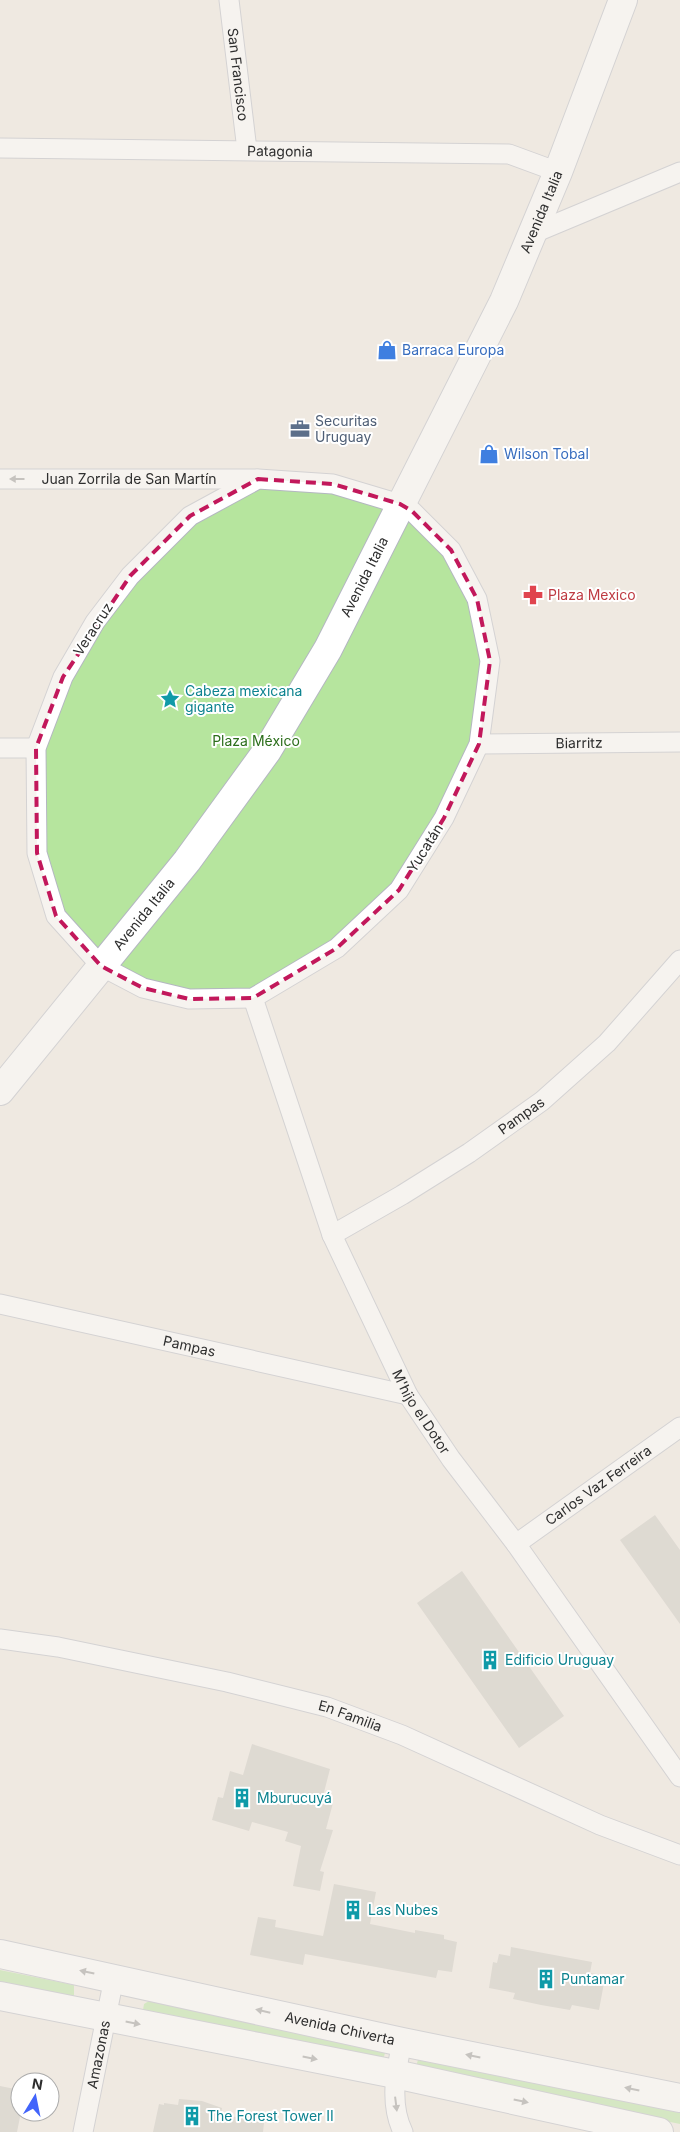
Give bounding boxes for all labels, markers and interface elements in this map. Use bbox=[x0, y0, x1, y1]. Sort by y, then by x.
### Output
street label: San Francisco bbox=[224, 27, 252, 122]
street label: Patagonia bbox=[247, 142, 313, 160]
street label: Avenida Italia bbox=[516, 168, 566, 255]
shop icon: Barraca Europa bbox=[376, 339, 398, 361]
place label: Barraca Europa bbox=[402, 341, 504, 358]
place label: Securitas Uruguay bbox=[315, 412, 377, 445]
office icon: Securitas Uruguay bbox=[289, 418, 311, 440]
shop icon: Wilson Tobal bbox=[478, 443, 500, 465]
place label: Wilson Tobal bbox=[504, 445, 589, 462]
street label: Juan Zorrila de San Martín bbox=[41, 470, 217, 487]
one-way arrow bbox=[9, 475, 25, 483]
street label: Avenida Italia bbox=[337, 534, 391, 620]
pharmacy icon: Plaza Mexico bbox=[522, 584, 544, 606]
place label: Plaza Mexico bbox=[548, 586, 636, 603]
street label: Veracruz bbox=[69, 599, 116, 658]
place label: Cabeza mexicana gigante bbox=[185, 682, 302, 715]
place icon: Cabeza mexicana gigante bbox=[159, 688, 181, 710]
park label: Plaza México bbox=[212, 732, 300, 749]
street label: Biarritz bbox=[555, 734, 603, 751]
street label: Yucatán bbox=[403, 820, 446, 875]
street label: Avenida Italia bbox=[109, 874, 178, 953]
street label: Pampas bbox=[495, 1093, 548, 1138]
street label: Pampas bbox=[162, 1332, 217, 1360]
street label: M'hijo el Dotor bbox=[389, 1367, 454, 1457]
street label: Carlos Vaz Ferreira bbox=[542, 1441, 654, 1529]
building icon: Edificio Uruguay bbox=[479, 1649, 501, 1671]
place label: Edificio Uruguay bbox=[505, 1651, 614, 1668]
street label: En Familia bbox=[317, 1696, 385, 1735]
building icon: Mburucuyá bbox=[231, 1787, 253, 1809]
place label: Mburucuyá bbox=[257, 1789, 332, 1806]
building icon: Las Nubes bbox=[342, 1899, 364, 1921]
place label: Las Nubes bbox=[368, 1901, 438, 1918]
one-way arrow bbox=[79, 1968, 95, 1976]
building icon: Puntamar bbox=[535, 1968, 557, 1990]
place label: Puntamar bbox=[561, 1970, 624, 1987]
one-way arrow bbox=[255, 2007, 270, 2015]
street label: Avenida Chiverta bbox=[283, 2008, 397, 2048]
street label: Amazonas bbox=[83, 2019, 113, 2090]
one-way arrow bbox=[126, 2020, 142, 2028]
one-way arrow bbox=[465, 2052, 481, 2060]
one-way arrow bbox=[303, 2054, 319, 2062]
north arrow bbox=[10, 2072, 60, 2122]
text: N bbox=[31, 2074, 44, 2093]
one-way arrow bbox=[624, 2084, 640, 2092]
one-way arrow bbox=[392, 2096, 400, 2112]
one-way arrow bbox=[513, 2098, 529, 2106]
building icon: The Forest Tower II bbox=[181, 2105, 203, 2127]
place label: The Forest Tower II bbox=[207, 2107, 334, 2124]

